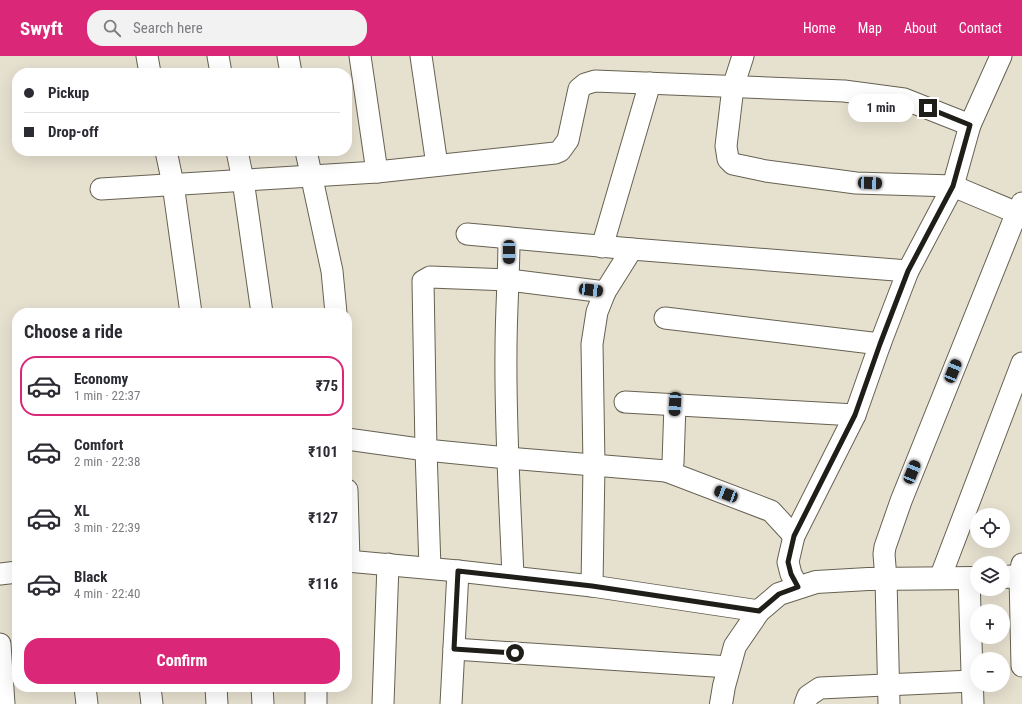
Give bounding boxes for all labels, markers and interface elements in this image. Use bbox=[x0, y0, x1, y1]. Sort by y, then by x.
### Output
search box bbox=[87, 10, 367, 46]
text: Swyft bbox=[20, 17, 63, 40]
icon: search bbox=[101, 17, 123, 39]
text: Search here bbox=[133, 19, 203, 37]
text: Home bbox=[803, 20, 836, 36]
text: Map bbox=[858, 20, 882, 36]
text: About bbox=[904, 20, 937, 36]
text: Contact bbox=[959, 20, 1002, 36]
text: Pickup bbox=[48, 84, 89, 102]
callout: 1 min bbox=[848, 94, 914, 122]
route end bbox=[919, 99, 937, 117]
text: 1 min bbox=[867, 100, 895, 115]
text: Drop-off bbox=[48, 123, 99, 141]
car bbox=[858, 177, 882, 189]
car bbox=[503, 240, 515, 264]
car bbox=[578, 283, 604, 297]
text: Choose a ride bbox=[24, 321, 123, 342]
car bbox=[943, 358, 963, 384]
icon: car bbox=[26, 368, 62, 404]
text: Economy bbox=[74, 370, 128, 388]
text: ₹75 bbox=[316, 377, 338, 395]
text: 1 min · 22:37 bbox=[74, 388, 140, 403]
car bbox=[668, 392, 682, 416]
icon: car bbox=[26, 434, 62, 470]
text: Comfort bbox=[74, 436, 123, 454]
text: ₹101 bbox=[308, 443, 338, 461]
text: 2 min · 22:38 bbox=[74, 454, 140, 469]
car bbox=[902, 459, 922, 485]
car bbox=[713, 484, 739, 504]
icon: car bbox=[26, 500, 62, 536]
text: XL bbox=[74, 502, 90, 520]
map controls bbox=[970, 508, 1010, 692]
button: locate bbox=[970, 508, 1010, 548]
text: ₹127 bbox=[308, 509, 338, 527]
text: 3 min · 22:39 bbox=[74, 520, 140, 535]
button: layers bbox=[970, 556, 1010, 596]
icon: car bbox=[26, 566, 62, 602]
text: Black bbox=[74, 568, 107, 586]
text: ₹116 bbox=[308, 575, 338, 593]
text: 4 min · 22:40 bbox=[74, 586, 140, 601]
button: + bbox=[970, 604, 1010, 644]
button: Confirm bbox=[24, 638, 340, 684]
route start bbox=[506, 644, 524, 662]
button: − bbox=[970, 652, 1010, 692]

